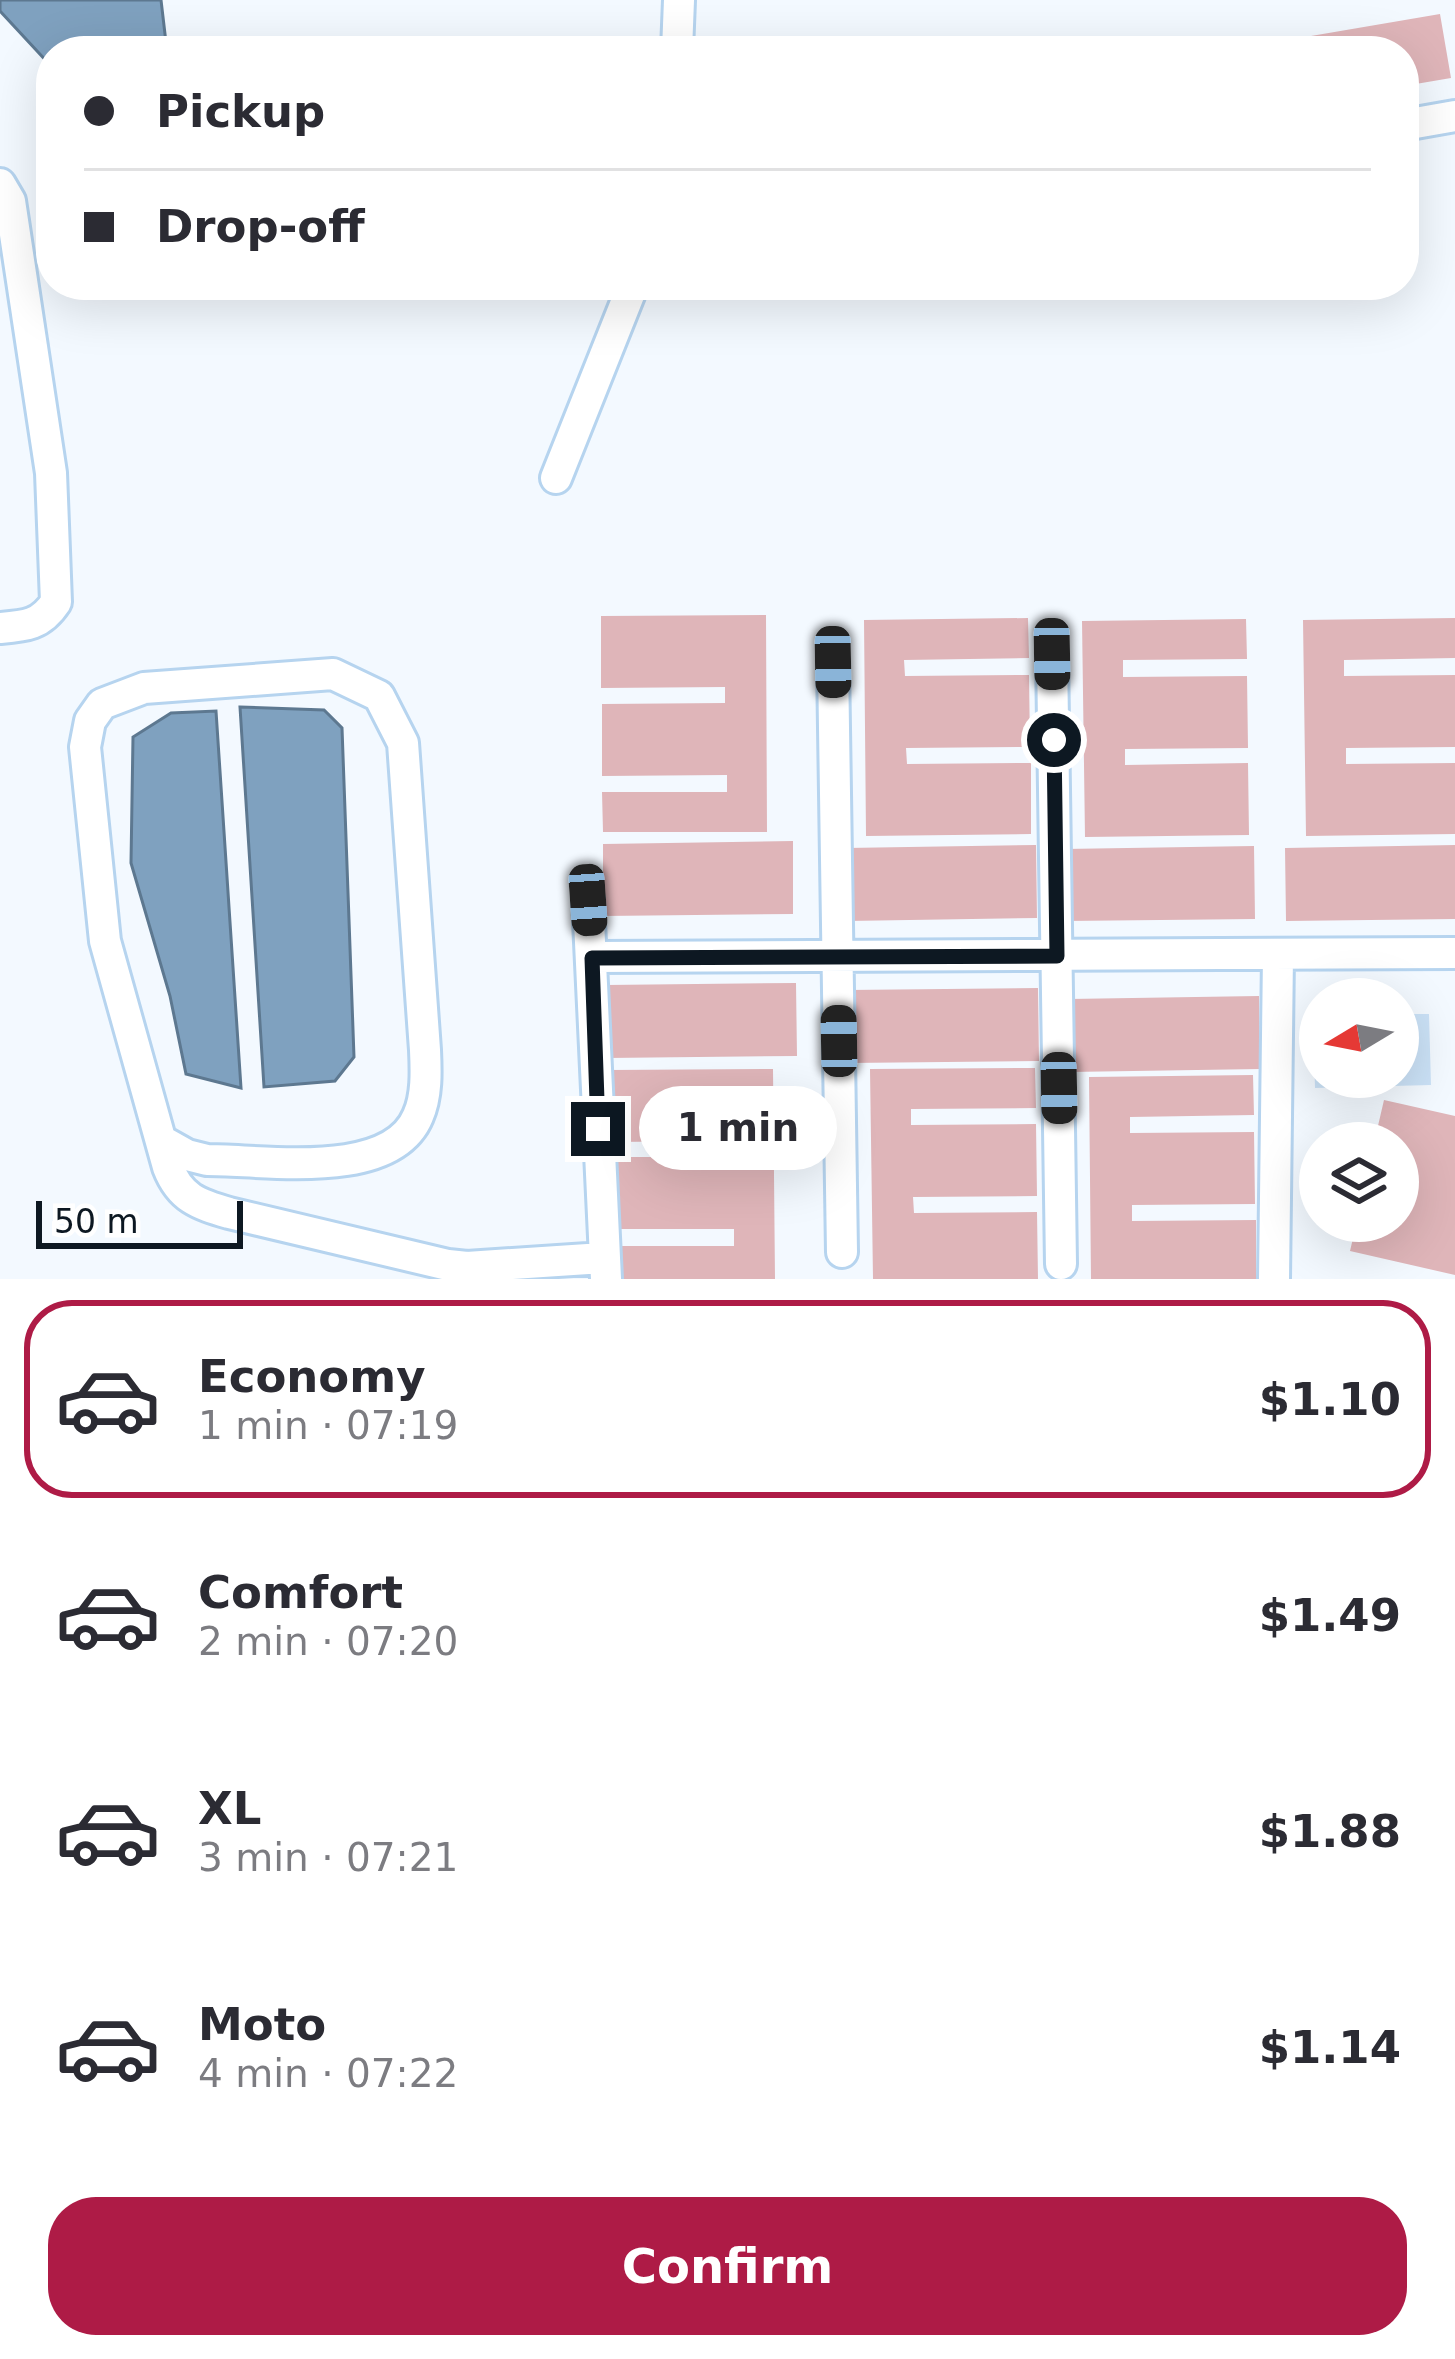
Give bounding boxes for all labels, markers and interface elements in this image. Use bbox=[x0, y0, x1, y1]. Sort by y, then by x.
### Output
text: Pickup bbox=[156, 85, 325, 138]
text: Drop-off bbox=[156, 200, 365, 253]
car bbox=[1033, 618, 1071, 690]
car bbox=[814, 626, 852, 698]
route start bbox=[1027, 713, 1081, 767]
car bbox=[568, 863, 608, 937]
north arrow bbox=[1299, 978, 1419, 1098]
map controls bbox=[1299, 978, 1419, 1242]
car bbox=[820, 1005, 858, 1077]
car bbox=[1040, 1052, 1078, 1124]
callout: 1 min bbox=[640, 1087, 838, 1171]
route end bbox=[571, 1102, 625, 1156]
text: 1 min bbox=[677, 1105, 799, 1150]
button: layers bbox=[1299, 1122, 1419, 1242]
scale bar bbox=[36, 1195, 243, 1248]
text: 50 m bbox=[54, 1202, 139, 1241]
icon: car bbox=[54, 1345, 162, 1453]
text: Economy bbox=[198, 1350, 426, 1403]
text: $1.10 bbox=[1259, 1373, 1401, 1426]
text: 1 min · 07:19 bbox=[198, 1403, 458, 1448]
icon: car bbox=[54, 1561, 162, 1669]
text: Comfort bbox=[198, 1566, 403, 1619]
text: $1.49 bbox=[1259, 1589, 1401, 1642]
text: 2 min · 07:20 bbox=[198, 1619, 458, 1664]
icon: car bbox=[54, 1777, 162, 1885]
text: XL bbox=[198, 1782, 261, 1835]
text: $1.88 bbox=[1259, 1805, 1401, 1858]
text: 3 min · 07:21 bbox=[198, 1835, 458, 1880]
icon: car bbox=[54, 1993, 162, 2101]
text: Moto bbox=[198, 1998, 326, 2051]
text: $1.14 bbox=[1259, 2021, 1401, 2074]
text: 4 min · 07:22 bbox=[198, 2051, 458, 2096]
button: Confirm bbox=[48, 2197, 1407, 2335]

